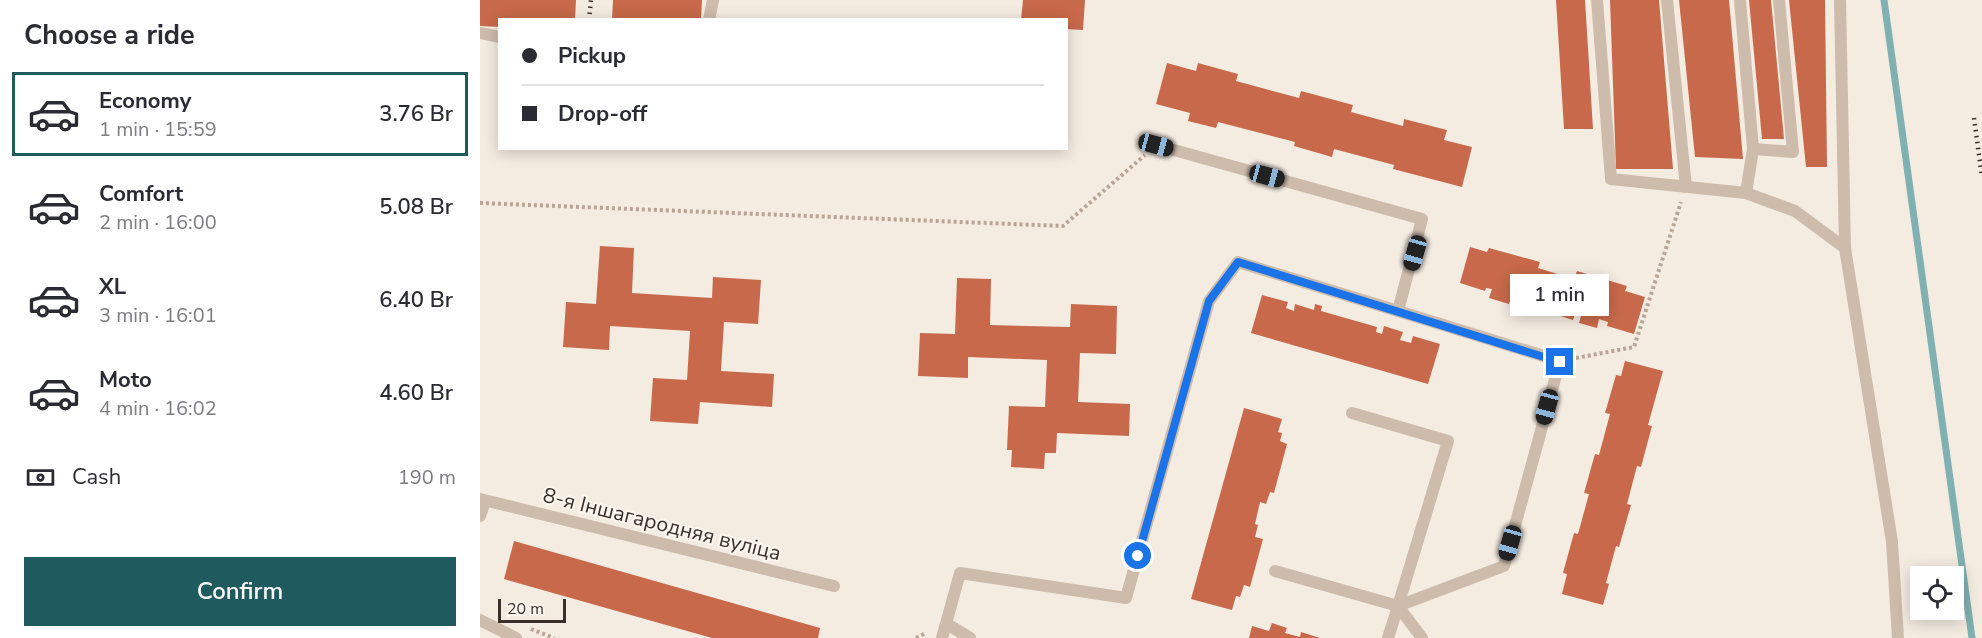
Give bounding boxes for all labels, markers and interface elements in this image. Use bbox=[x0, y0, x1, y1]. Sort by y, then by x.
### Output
text: Choose a ride bbox=[24, 17, 195, 54]
text: Pickup bbox=[558, 41, 626, 71]
text: Economy bbox=[99, 86, 191, 116]
icon: car bbox=[27, 87, 81, 141]
text: 3.76 Br bbox=[379, 99, 453, 129]
text: Drop-off bbox=[558, 99, 647, 129]
text: 1 min · 15:59 bbox=[99, 116, 217, 143]
car bbox=[1136, 132, 1176, 158]
car bbox=[1247, 163, 1287, 189]
text: Comfort bbox=[99, 179, 183, 209]
icon: car bbox=[27, 180, 81, 234]
text: 5.08 Br bbox=[379, 192, 453, 222]
text: 2 min · 16:00 bbox=[99, 209, 217, 236]
car bbox=[1401, 233, 1429, 273]
text: XL bbox=[99, 272, 126, 302]
icon: car bbox=[27, 273, 81, 327]
callout: 1 min bbox=[1510, 275, 1610, 317]
text: 1 min bbox=[1534, 281, 1585, 308]
text: 6.40 Br bbox=[379, 285, 453, 315]
text: 3 min · 16:01 bbox=[99, 302, 217, 329]
route end bbox=[1546, 348, 1573, 375]
text: Moto bbox=[99, 365, 152, 395]
icon: car bbox=[27, 366, 81, 420]
text: 4.60 Br bbox=[379, 378, 453, 408]
car bbox=[1534, 387, 1560, 427]
text: 4 min · 16:02 bbox=[99, 395, 217, 422]
icon: cash bbox=[24, 461, 57, 494]
text: Cash bbox=[72, 462, 121, 492]
text: 190 m bbox=[398, 464, 456, 491]
street label: 8-я Іншагародняя вуліца bbox=[540, 481, 784, 567]
car bbox=[1496, 523, 1524, 563]
route start bbox=[1124, 542, 1151, 569]
button: Confirm bbox=[24, 557, 456, 626]
map controls bbox=[1910, 566, 1964, 620]
button: locate bbox=[1910, 566, 1964, 620]
scale bar bbox=[498, 596, 566, 624]
text: 20 m bbox=[507, 598, 544, 620]

